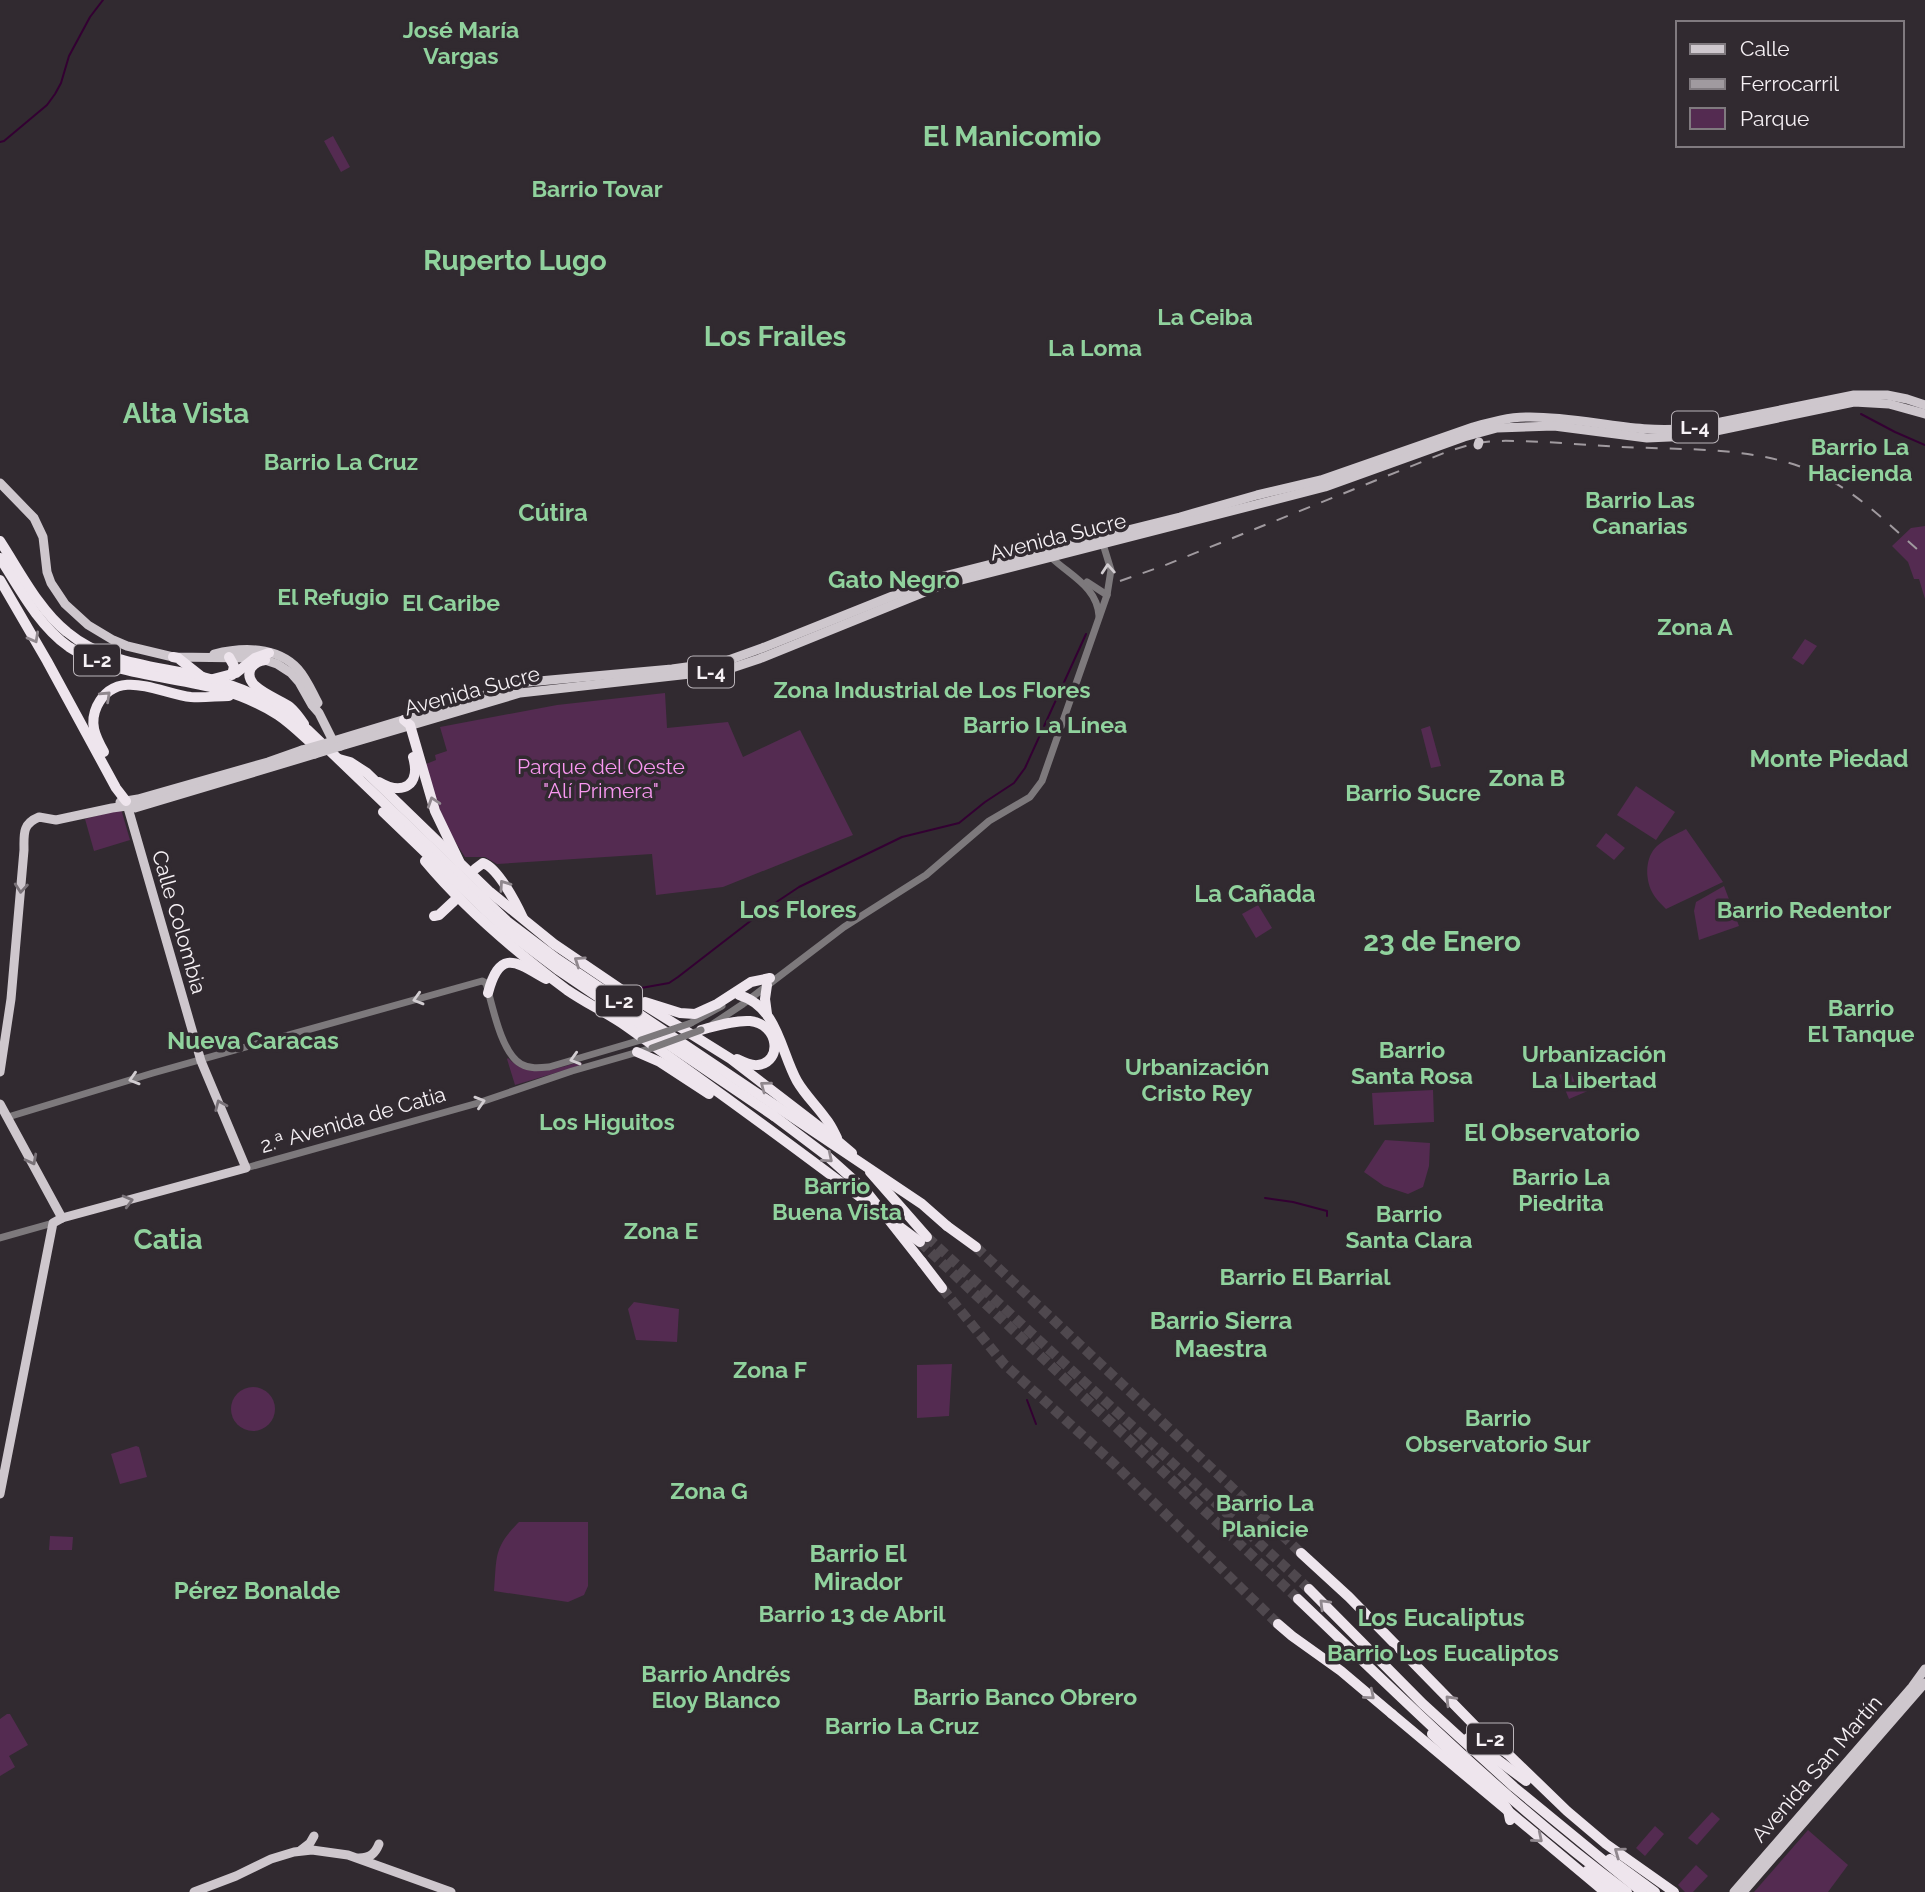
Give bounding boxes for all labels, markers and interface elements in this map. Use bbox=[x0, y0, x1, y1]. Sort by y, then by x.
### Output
district label: José María Vargas bbox=[403, 16, 519, 69]
legend bbox=[1676, 21, 1904, 147]
text: Calle bbox=[1740, 36, 1790, 61]
text: Ferrocarril bbox=[1740, 71, 1839, 96]
text: Parque bbox=[1740, 106, 1809, 131]
district label: El Manicomio bbox=[923, 120, 1101, 153]
district label: Barrio Tovar bbox=[531, 175, 663, 202]
district label: Ruperto Lugo bbox=[423, 244, 607, 277]
district label: La Ceiba bbox=[1157, 303, 1253, 330]
district label: Los Frailes bbox=[704, 320, 846, 353]
district label: La Loma bbox=[1048, 334, 1142, 361]
district label: Alta Vista bbox=[123, 397, 249, 430]
road number: L-4 bbox=[1672, 412, 1718, 442]
district label: Barrio La Hacienda bbox=[1808, 433, 1912, 486]
district label: Barrio La Cruz bbox=[264, 448, 418, 475]
district label: Barrio Las Canarias bbox=[1585, 486, 1695, 539]
district label: Cútira bbox=[518, 498, 588, 527]
street label: Avenida Sucre bbox=[987, 508, 1129, 566]
one-way arrow bbox=[1101, 563, 1116, 574]
district label: Gato Negro bbox=[828, 565, 960, 594]
district label: El Refugio bbox=[277, 583, 389, 610]
district label: El Caribe bbox=[402, 589, 500, 616]
district label: Zona A bbox=[1657, 613, 1733, 640]
one-way arrow bbox=[26, 631, 39, 644]
road number: L-2 bbox=[74, 645, 120, 676]
road number: L-4 bbox=[688, 656, 734, 688]
street label: Avenida Sucre bbox=[401, 660, 542, 721]
district label: Zona Industrial de Los Flores bbox=[773, 676, 1091, 703]
one-way arrow bbox=[98, 692, 111, 705]
district label: Barrio La Línea bbox=[963, 711, 1127, 738]
district label: Monte Piedad bbox=[1750, 744, 1908, 773]
park label: Parque del Oeste "Alí Primera" bbox=[517, 754, 685, 803]
district label: Zona B bbox=[1489, 764, 1565, 791]
district label: Barrio Sucre bbox=[1345, 779, 1481, 806]
one-way arrow bbox=[427, 797, 441, 809]
street label: Calle Colombia bbox=[147, 847, 212, 997]
district label: La Cañada bbox=[1194, 879, 1316, 908]
one-way arrow bbox=[499, 880, 512, 893]
one-way arrow bbox=[14, 883, 29, 894]
district label: Los Flores bbox=[739, 895, 857, 924]
district label: Barrio Redentor bbox=[1717, 896, 1891, 923]
district label: 23 de Enero bbox=[1363, 925, 1521, 958]
one-way arrow bbox=[574, 956, 587, 969]
road number: L-2 bbox=[596, 986, 642, 1016]
one-way arrow bbox=[412, 991, 424, 1006]
district label: Barrio El Tanque bbox=[1807, 994, 1915, 1047]
district label: Nueva Caracas bbox=[167, 1026, 339, 1055]
district label: Barrio Santa Rosa bbox=[1351, 1036, 1473, 1089]
district label: Urbanización La Libertad bbox=[1522, 1040, 1666, 1093]
one-way arrow bbox=[569, 1051, 581, 1065]
district label: Urbanización Cristo Rey bbox=[1125, 1053, 1269, 1106]
one-way arrow bbox=[129, 1071, 141, 1085]
street label: 2.ª Avenida de Catia bbox=[257, 1081, 448, 1158]
one-way arrow bbox=[761, 1081, 773, 1094]
one-way arrow bbox=[474, 1096, 486, 1111]
one-way arrow bbox=[214, 1100, 228, 1113]
district label: Los Higuitos bbox=[539, 1108, 675, 1135]
district label: El Observatorio bbox=[1464, 1118, 1640, 1147]
one-way arrow bbox=[820, 1150, 833, 1162]
one-way arrow bbox=[23, 1153, 37, 1165]
district label: Barrio La Piedrita bbox=[1512, 1163, 1610, 1216]
district label: Barrio Buena Vista bbox=[772, 1172, 902, 1225]
one-way arrow bbox=[122, 1194, 134, 1209]
district label: Barrio Santa Clara bbox=[1346, 1200, 1472, 1253]
district label: Zona E bbox=[624, 1217, 698, 1244]
district label: Catia bbox=[133, 1223, 203, 1256]
district label: Barrio El Barrial bbox=[1220, 1263, 1391, 1290]
district label: Barrio Sierra Maestra bbox=[1150, 1306, 1293, 1363]
district label: Zona F bbox=[733, 1356, 807, 1383]
district label: Barrio Observatorio Sur bbox=[1405, 1404, 1591, 1457]
district label: Zona G bbox=[670, 1477, 748, 1504]
district label: Barrio La Planicie bbox=[1216, 1489, 1314, 1542]
district label: Barrio El Mirador bbox=[809, 1539, 907, 1596]
district label: Pérez Bonalde bbox=[174, 1576, 340, 1605]
one-way arrow bbox=[1319, 1599, 1332, 1612]
district label: Barrio 13 de Abril bbox=[758, 1600, 946, 1627]
district label: Los Eucaliptus bbox=[1357, 1603, 1525, 1632]
district label: Barrio Los Eucaliptos bbox=[1327, 1639, 1559, 1666]
district label: Barrio Andrés Eloy Blanco bbox=[641, 1660, 791, 1713]
district label: Barrio Banco Obrero bbox=[913, 1683, 1137, 1710]
one-way arrow bbox=[1363, 1687, 1375, 1700]
street label: Avenida San Martín bbox=[1746, 1690, 1887, 1847]
one-way arrow bbox=[1445, 1696, 1458, 1709]
district label: Barrio La Cruz bbox=[825, 1712, 979, 1739]
road number: L-2 bbox=[1467, 1723, 1513, 1754]
one-way arrow bbox=[1530, 1829, 1543, 1842]
one-way arrow bbox=[1614, 1848, 1627, 1860]

